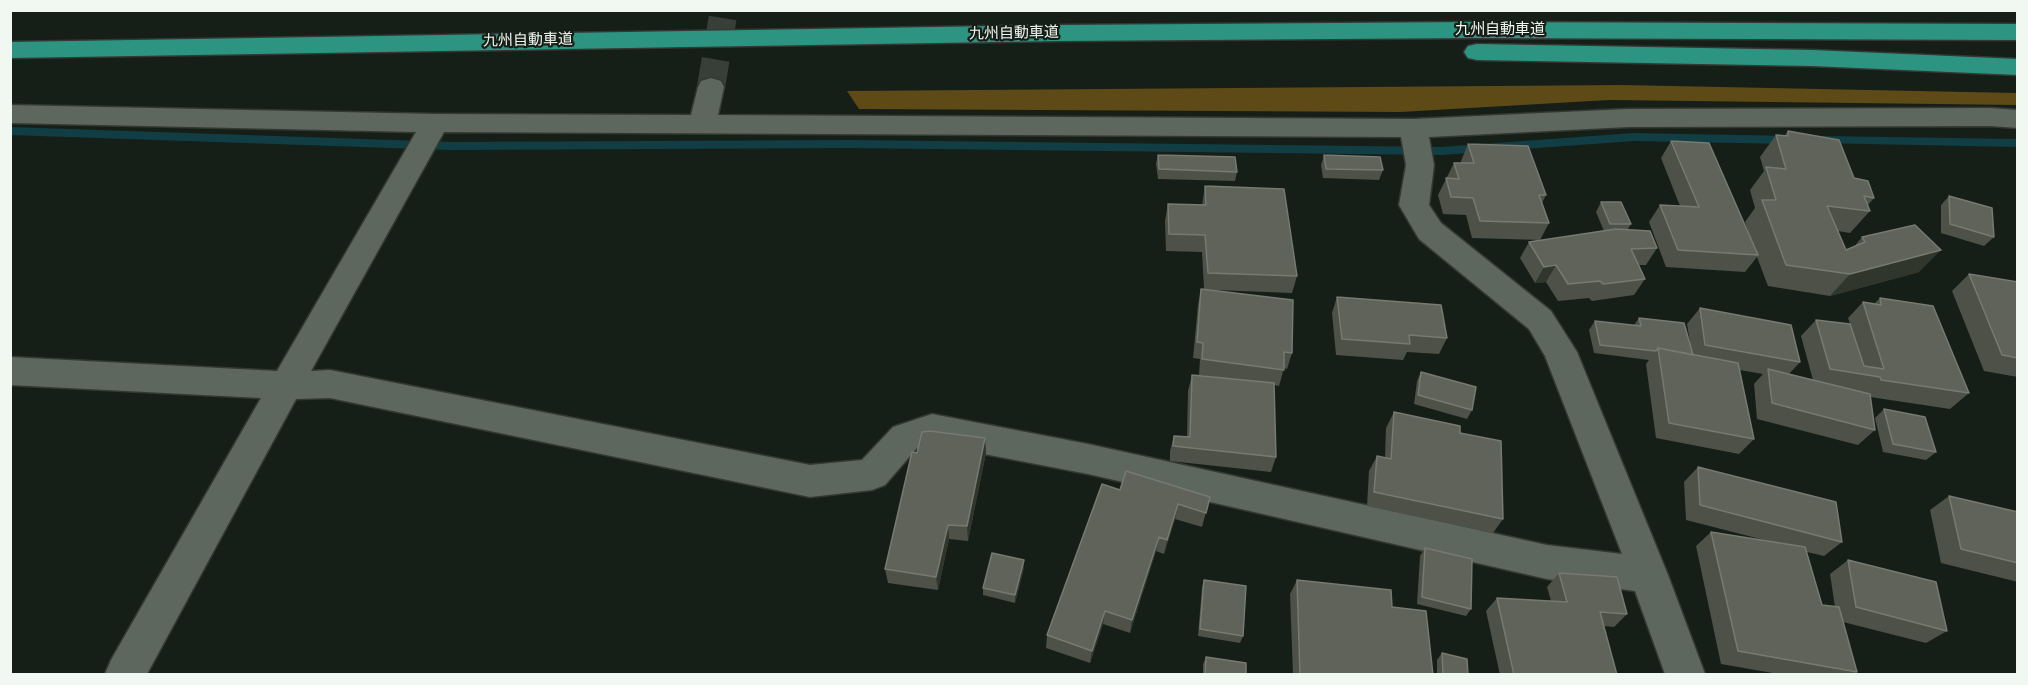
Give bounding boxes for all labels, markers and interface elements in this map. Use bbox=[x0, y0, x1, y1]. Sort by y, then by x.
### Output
street label: 九州自動車道 bbox=[1455, 21, 1545, 39]
street label: 九州自動車道 bbox=[969, 24, 1059, 44]
street label: 九州自動車道 bbox=[483, 31, 573, 51]

